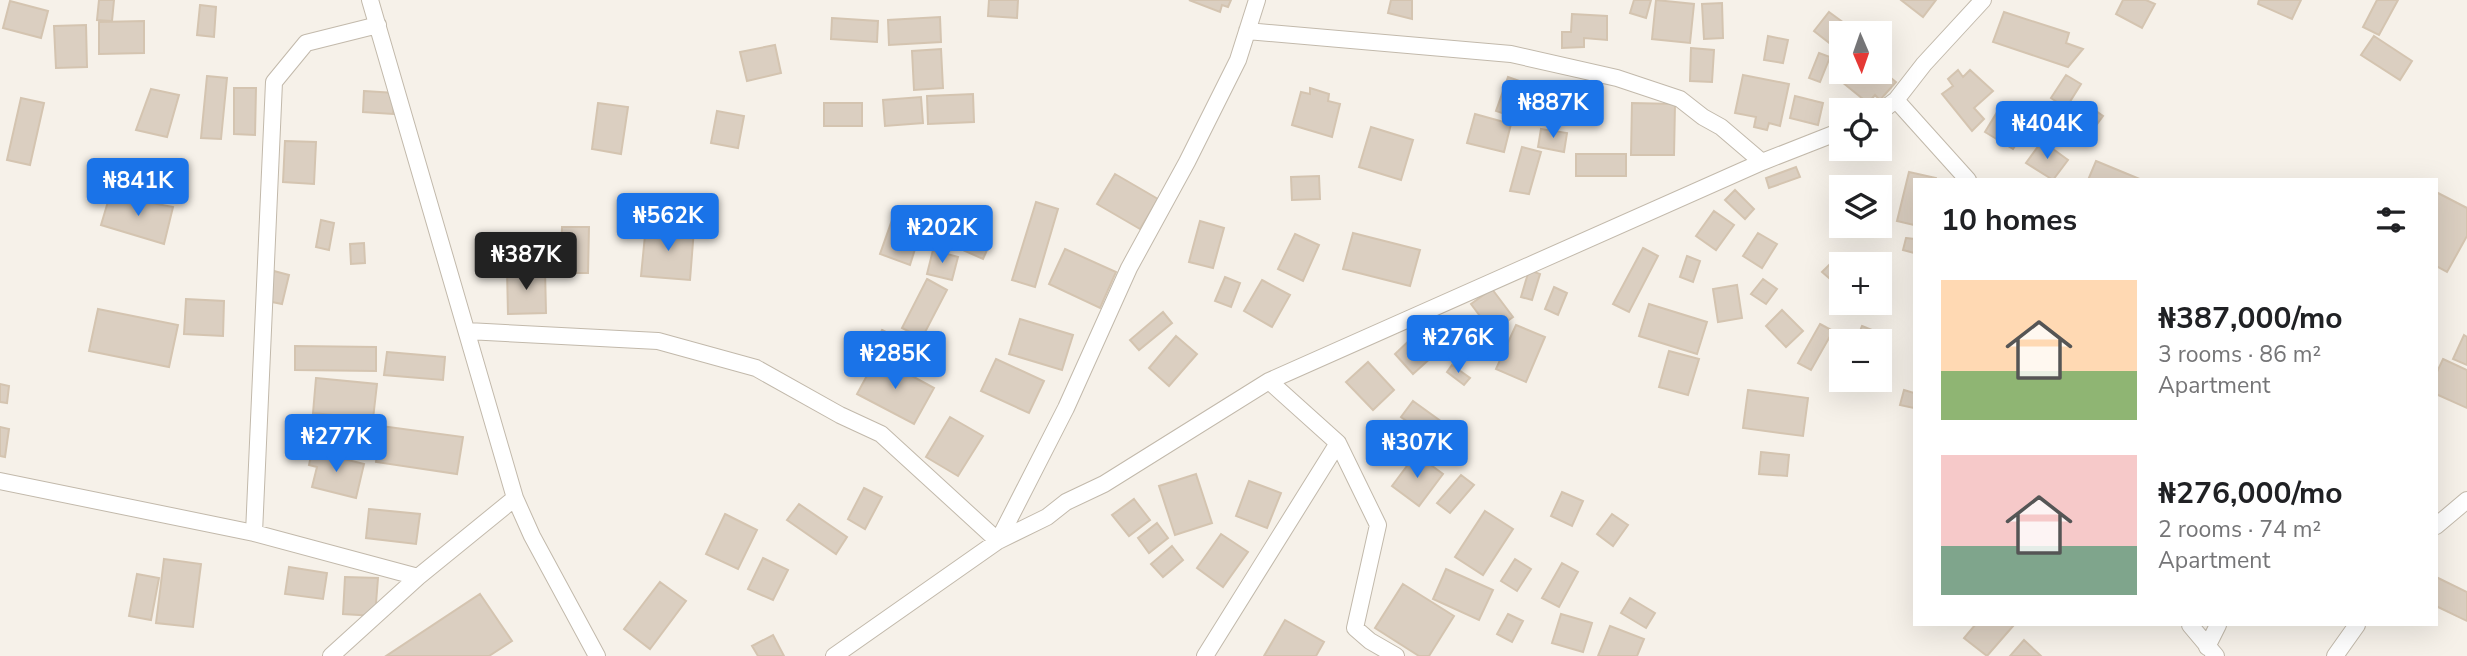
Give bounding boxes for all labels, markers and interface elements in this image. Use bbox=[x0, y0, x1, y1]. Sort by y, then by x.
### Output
north arrow bbox=[1829, 21, 1892, 84]
map controls bbox=[1829, 21, 1892, 392]
pin: ₦887K bbox=[1504, 80, 1602, 140]
text: ₦887K bbox=[1518, 87, 1588, 118]
button: locate bbox=[1829, 98, 1892, 161]
pin: ₦404K bbox=[1998, 102, 2096, 161]
text: ₦404K bbox=[2012, 108, 2082, 139]
pin: ₦841K bbox=[89, 158, 187, 218]
text: ₦841K bbox=[103, 165, 173, 196]
button: layers bbox=[1829, 175, 1892, 238]
pin: ₦562K bbox=[619, 194, 717, 253]
text: ₦562K bbox=[633, 200, 703, 231]
text: 10 homes bbox=[1941, 200, 2077, 241]
icon: filters bbox=[2372, 201, 2410, 239]
pin: ₦202K bbox=[893, 205, 991, 265]
text: ₦202K bbox=[907, 212, 977, 243]
pin: ₦387K bbox=[477, 232, 575, 292]
text: ₦387K bbox=[491, 239, 561, 270]
button: + bbox=[1829, 252, 1892, 315]
text: ₦387,000/mo bbox=[2158, 298, 2343, 339]
icon: home bbox=[1997, 308, 2081, 392]
pin: ₦276K bbox=[1409, 316, 1507, 375]
text: ₦276K bbox=[1423, 322, 1493, 353]
button: − bbox=[1829, 329, 1892, 392]
pin: ₦285K bbox=[846, 332, 944, 391]
text: ₦285K bbox=[860, 338, 930, 369]
text: 3 rooms · 86 m² bbox=[2158, 339, 2321, 370]
text: Apartment bbox=[2158, 370, 2270, 401]
pin: ₦277K bbox=[287, 414, 385, 474]
pin: ₦307K bbox=[1368, 420, 1466, 480]
text: ₦277K bbox=[301, 421, 371, 452]
text: ₦307K bbox=[1382, 427, 1452, 458]
text: ₦276,000/mo bbox=[2158, 473, 2343, 514]
icon: home bbox=[1997, 483, 2081, 567]
text: 2 rooms · 74 m² bbox=[2158, 514, 2321, 545]
text: Apartment bbox=[2158, 545, 2270, 576]

